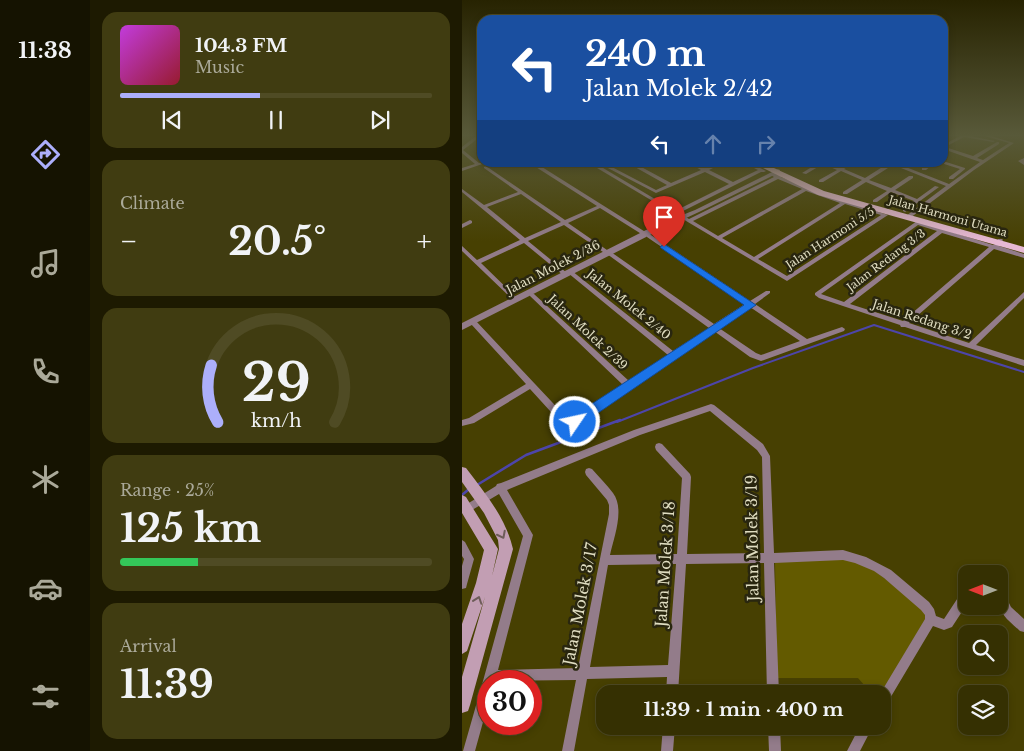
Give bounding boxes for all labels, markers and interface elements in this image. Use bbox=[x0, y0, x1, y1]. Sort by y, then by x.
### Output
text: 240 m bbox=[585, 32, 705, 75]
text: 104.3 FM bbox=[195, 34, 287, 57]
icon: left bbox=[502, 35, 567, 100]
text: 11:38 bbox=[18, 37, 72, 64]
text: Music bbox=[195, 57, 244, 77]
text: Jalan Molek 2/42 bbox=[585, 75, 773, 102]
icon: previous bbox=[158, 106, 186, 134]
icon: pause bbox=[262, 106, 290, 134]
icon: next bbox=[366, 106, 394, 134]
icon: left bbox=[646, 130, 674, 158]
icon: ahead bbox=[699, 130, 727, 158]
icon: right bbox=[752, 130, 780, 158]
icon: directions bbox=[28, 137, 63, 172]
street label: Jalan Harmoni Utama bbox=[885, 192, 1010, 240]
text: Climate bbox=[120, 193, 185, 213]
pin bbox=[643, 196, 685, 247]
icon: arrive bbox=[650, 203, 678, 231]
street label: Jalan Harmoni 5/5 bbox=[781, 204, 877, 273]
text: 20.5° bbox=[228, 218, 326, 265]
text: − bbox=[120, 224, 138, 259]
text: + bbox=[417, 224, 432, 259]
street label: Jalan Redang 3/3 bbox=[842, 226, 928, 295]
street label: Jalan Molek 2/36 bbox=[502, 237, 603, 298]
icon: music bbox=[28, 246, 63, 281]
street label: Jalan Molek 2/40 bbox=[582, 264, 674, 342]
street label: Jalan Molek 2/39 bbox=[544, 290, 631, 373]
street label: Jalan Redang 3/2 bbox=[869, 295, 973, 342]
text: 29 bbox=[242, 351, 310, 415]
icon: phone bbox=[28, 354, 63, 389]
position arrow bbox=[548, 395, 600, 447]
text: km/h bbox=[251, 410, 301, 432]
icon: climate bbox=[28, 462, 63, 497]
street label: Jalan Molek 3/19 bbox=[741, 475, 763, 603]
text: Range · 25% bbox=[120, 480, 215, 500]
street label: Jalan Molek 3/18 bbox=[651, 500, 679, 630]
text: 125 km bbox=[120, 505, 261, 552]
one-way arrow bbox=[496, 530, 506, 539]
street label: Jalan Molek 3/17 bbox=[558, 541, 601, 669]
north arrow bbox=[958, 565, 1008, 615]
map controls bbox=[958, 565, 1008, 735]
icon: car bbox=[28, 571, 63, 606]
one-way arrow bbox=[472, 597, 482, 605]
button: search bbox=[958, 625, 1008, 675]
text: Arrival bbox=[120, 636, 177, 656]
text: 11:39 bbox=[120, 661, 214, 708]
speed limit sign: 30 bbox=[477, 670, 542, 735]
icon: filters bbox=[28, 679, 63, 714]
button: layers bbox=[958, 685, 1008, 735]
text: 11:39 · 1 min · 400 m bbox=[643, 698, 844, 721]

